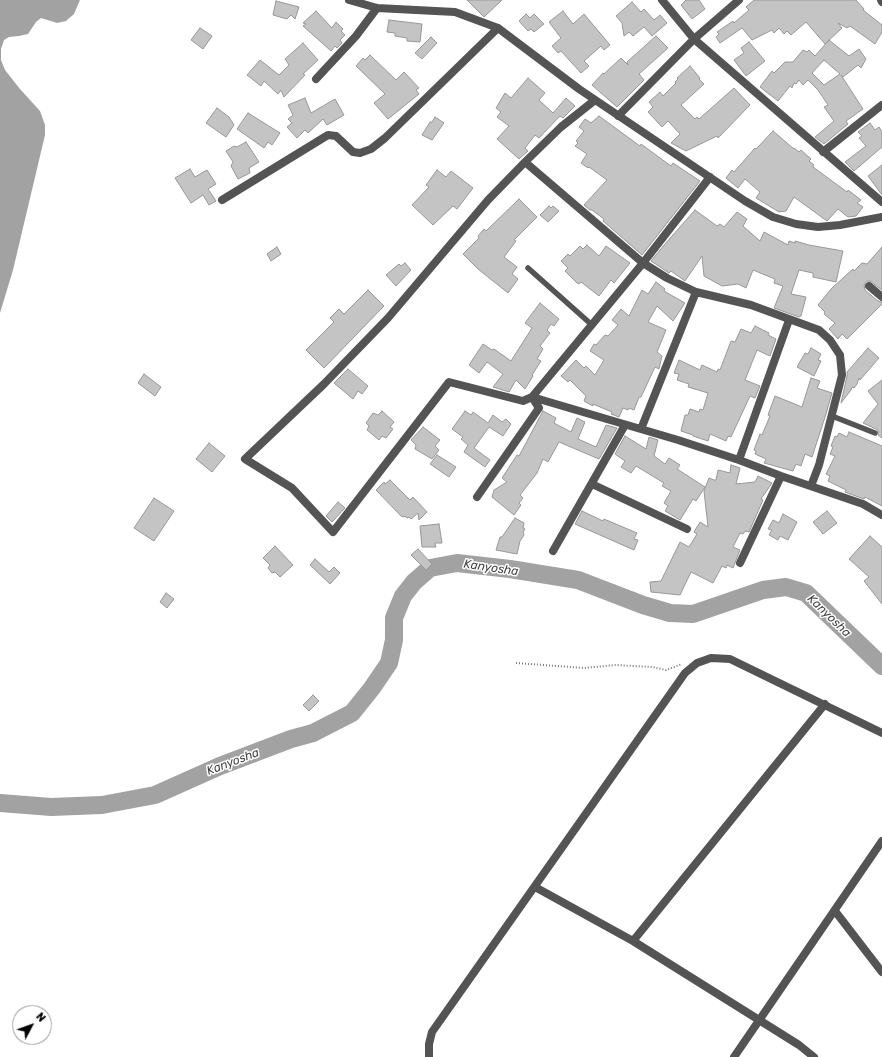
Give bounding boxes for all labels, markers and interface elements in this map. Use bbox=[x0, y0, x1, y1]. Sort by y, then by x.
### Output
water label: Kanyosha bbox=[463, 557, 519, 579]
water label: Kanyosha bbox=[804, 592, 854, 640]
water label: Kanyosha bbox=[205, 745, 261, 779]
north arrow bbox=[12, 1005, 52, 1045]
text: N bbox=[33, 1010, 48, 1025]

